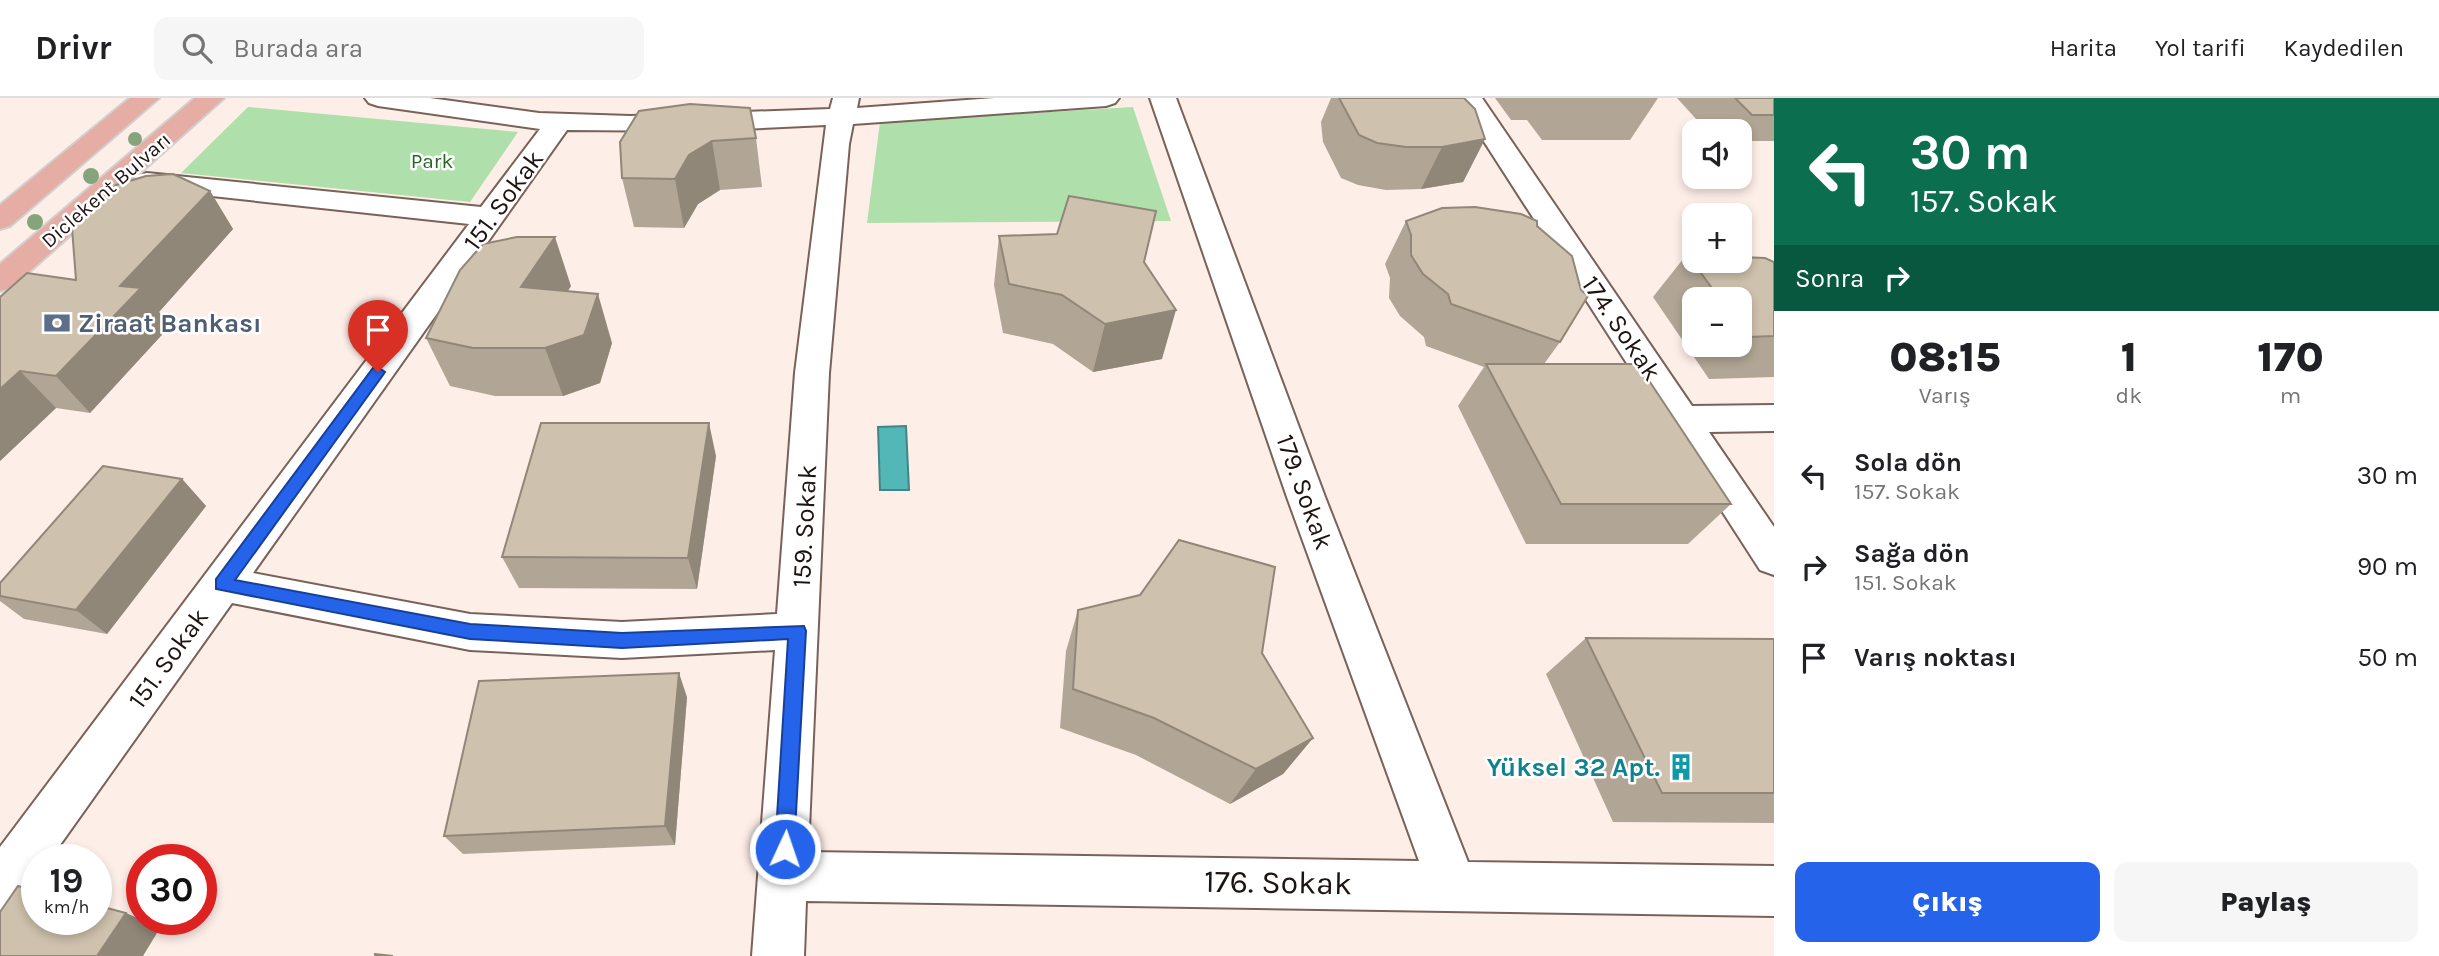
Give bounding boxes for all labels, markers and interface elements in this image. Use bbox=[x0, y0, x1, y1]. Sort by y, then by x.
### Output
search box bbox=[154, 17, 644, 80]
text: Drivr bbox=[35, 29, 112, 67]
icon: search bbox=[178, 29, 216, 67]
text: Burada ara bbox=[234, 33, 363, 64]
text: Harita bbox=[2050, 34, 2117, 62]
text: Yol tarifi bbox=[2155, 34, 2246, 62]
text: Kaydedilen bbox=[2284, 34, 2404, 62]
map controls bbox=[1682, 119, 1752, 357]
button: sound bbox=[1682, 119, 1752, 189]
text: 30 m bbox=[1910, 124, 2030, 181]
icon: left bbox=[1795, 126, 1886, 217]
street label: Diclekent Bulvarı bbox=[36, 127, 176, 253]
street label: 151. Sokak bbox=[457, 144, 550, 256]
park label: Park bbox=[411, 149, 453, 173]
text: 157. Sokak bbox=[1910, 183, 2058, 220]
button: + bbox=[1682, 203, 1752, 273]
icon: right bbox=[1878, 259, 1916, 297]
text: Sonra bbox=[1795, 263, 1864, 294]
street label: 174. Sokak bbox=[1575, 270, 1668, 387]
button: − bbox=[1682, 287, 1752, 357]
pin bbox=[348, 300, 408, 372]
bank icon: Ziraat Bankası bbox=[42, 308, 72, 338]
place label: Ziraat Bankası bbox=[78, 308, 261, 339]
icon: arrive bbox=[359, 311, 397, 349]
text: 08:15 bbox=[1889, 332, 2000, 382]
text: 1 bbox=[2121, 332, 2137, 382]
text: 170 bbox=[2257, 332, 2324, 382]
text: Varış bbox=[1919, 382, 1971, 409]
text: dk bbox=[2116, 382, 2142, 409]
text: m bbox=[2280, 382, 2301, 409]
street label: 179. Sokak bbox=[1269, 430, 1340, 554]
text: Sola dön bbox=[1854, 447, 1962, 478]
icon: left bbox=[1795, 457, 1833, 495]
text: 30 m bbox=[2357, 460, 2418, 491]
street label: 159. Sokak bbox=[786, 464, 823, 588]
text: 157. Sokak bbox=[1854, 478, 1960, 505]
text: Sağa dön bbox=[1854, 538, 1970, 569]
icon: right bbox=[1795, 548, 1833, 586]
text: 90 m bbox=[2357, 551, 2418, 582]
text: 151. Sokak bbox=[1854, 569, 1957, 596]
street label: 151. Sokak bbox=[122, 602, 215, 714]
icon: arrive bbox=[1795, 639, 1833, 677]
text: Varış noktası bbox=[1854, 642, 2017, 673]
text: 50 m bbox=[2357, 642, 2418, 673]
place label: Yüksel 32 Apt. bbox=[1487, 752, 1660, 783]
building icon: Yüksel 32 Apt. bbox=[1666, 752, 1696, 782]
position arrow bbox=[748, 812, 822, 886]
speed limit sign: 30 bbox=[126, 844, 217, 935]
text: 19 bbox=[50, 860, 83, 901]
button: Çıkış bbox=[1795, 862, 2100, 942]
button: Paylaş bbox=[2114, 862, 2418, 942]
street label: 176. Sokak bbox=[1204, 863, 1352, 902]
text: km/h bbox=[44, 896, 89, 918]

